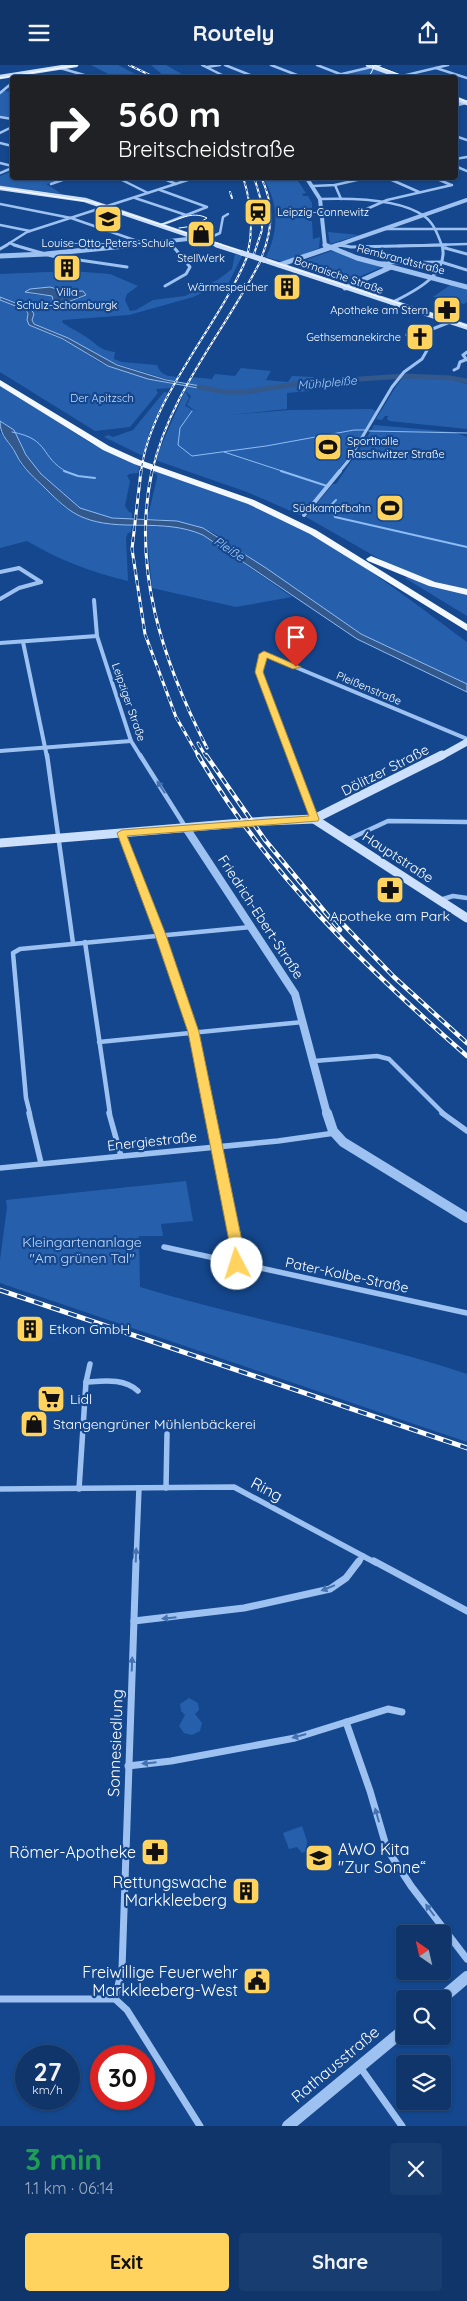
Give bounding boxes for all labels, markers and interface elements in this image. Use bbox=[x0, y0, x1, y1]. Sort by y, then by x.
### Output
icon: menu bbox=[25, 19, 53, 47]
text: Routely bbox=[192, 19, 275, 47]
icon: share bbox=[414, 19, 442, 47]
text: 560 m bbox=[118, 92, 221, 136]
icon: right bbox=[35, 95, 100, 160]
text: Breitscheidstraße bbox=[118, 135, 295, 163]
station icon: Leipzig-Connewitz bbox=[243, 197, 273, 227]
school or university icon: Louise-Otto-Peters-Schule bbox=[93, 204, 123, 234]
place label: Leipzig-Connewitz bbox=[277, 205, 369, 219]
shop icon: StellWerk bbox=[186, 219, 216, 249]
place label: Louise-Otto-Peters-Schule bbox=[42, 236, 174, 250]
street label: Rembrandtstraße bbox=[355, 241, 447, 277]
place label: StellWerk bbox=[177, 251, 225, 265]
building icon: Villa Schulz-Schomburgk bbox=[52, 253, 82, 283]
street label: Bornaische Straße bbox=[293, 253, 385, 297]
building icon: Wärmespeicher bbox=[272, 272, 302, 302]
place label: Wärmespeicher bbox=[188, 280, 269, 294]
place label: Villa Schulz-Schomburgk bbox=[16, 285, 118, 312]
pharmacy icon: Apotheke am Stern bbox=[432, 295, 462, 325]
place label: Apotheke am Stern bbox=[330, 303, 428, 317]
church icon: Gethsemanekirche bbox=[405, 322, 435, 352]
place label: Gethsemanekirche bbox=[306, 330, 401, 344]
water label: Mühlpleiße bbox=[297, 372, 359, 393]
park label: Der Apitzsch bbox=[70, 391, 134, 405]
sports icon: Sporthalle Raschwitzer Straße bbox=[313, 432, 343, 462]
place label: Sporthalle Raschwitzer Straße bbox=[347, 434, 445, 461]
sports icon: Südkampfbahn bbox=[375, 493, 405, 523]
place label: Südkampfbahn bbox=[293, 501, 371, 515]
water label: Pleiße bbox=[211, 533, 248, 565]
pin bbox=[275, 616, 317, 667]
icon: arrive bbox=[282, 623, 310, 651]
street label: Leipziger Straße bbox=[109, 661, 149, 743]
street label: Pleißenstraße bbox=[334, 668, 404, 708]
street label: Dölitzer Straße bbox=[338, 740, 432, 800]
one-way arrow bbox=[156, 780, 165, 793]
street label: Hauptstraße bbox=[359, 827, 437, 887]
street label: Friedrich-Ebert-Straße bbox=[214, 852, 308, 982]
pharmacy icon: Apotheke am Park bbox=[375, 875, 405, 905]
place label: Apotheke am Park bbox=[330, 907, 450, 925]
street label: Energiestraße bbox=[106, 1127, 198, 1155]
park label: Kleingartenanlage "Am grünen Tal" bbox=[22, 1233, 142, 1267]
position arrow bbox=[210, 1237, 262, 1289]
street label: Pater-Kolbe-Straße bbox=[284, 1253, 410, 1297]
building icon: Etkon GmbH bbox=[15, 1314, 45, 1344]
place label: Etkon GmbH bbox=[49, 1320, 130, 1338]
supermarket icon: Lidl bbox=[36, 1384, 66, 1414]
place label: Lidl bbox=[70, 1390, 92, 1408]
shop icon: Stangengrüner Mühlenbäckerei bbox=[19, 1409, 49, 1439]
place label: Stangengrüner Mühlenbäckerei bbox=[53, 1415, 256, 1433]
street label: Ring bbox=[248, 1472, 286, 1506]
one-way arrow bbox=[133, 1547, 141, 1563]
one-way arrow bbox=[321, 1584, 335, 1592]
one-way arrow bbox=[161, 1614, 177, 1622]
one-way arrow bbox=[129, 1656, 137, 1672]
street label: Sonnesiedlung bbox=[103, 1689, 127, 1797]
one-way arrow bbox=[292, 1733, 307, 1741]
one-way arrow bbox=[141, 1759, 157, 1767]
one-way arrow bbox=[373, 1808, 381, 1823]
pharmacy icon: Römer-Apotheke bbox=[140, 1837, 170, 1867]
place label: AWO Kita "Zur Sonne“ bbox=[338, 1839, 426, 1877]
place label: Römer-Apotheke bbox=[9, 1842, 136, 1862]
school or university icon: AWO Kita "Zur Sonne“ bbox=[304, 1843, 334, 1873]
place label: Rettungswache Markkleeberg bbox=[113, 1872, 227, 1910]
building icon: Rettungswache Markkleeberg bbox=[231, 1876, 261, 1906]
one-way arrow bbox=[425, 1903, 435, 1917]
north arrow bbox=[396, 1925, 451, 1980]
map controls bbox=[396, 1925, 451, 2110]
place label: Freiwillige Feuerwehr Markkleeberg-West bbox=[82, 1962, 238, 2000]
public building icon: Freiwillige Feuerwehr Markkleeberg-West bbox=[242, 1966, 272, 1996]
button: search bbox=[396, 1990, 451, 2045]
street label: Rathausstraße bbox=[287, 2021, 383, 2107]
speed limit sign: 30 bbox=[90, 2045, 155, 2110]
button: layers bbox=[396, 2055, 451, 2110]
text: 27 bbox=[34, 2056, 61, 2087]
text: km/h bbox=[32, 2082, 63, 2097]
text: 3 min bbox=[25, 2140, 102, 2178]
button: close bbox=[390, 2143, 442, 2195]
text: 1.1 km · 06:14 bbox=[25, 2178, 114, 2198]
button: Exit bbox=[25, 2233, 229, 2291]
button: Share bbox=[239, 2233, 442, 2291]

